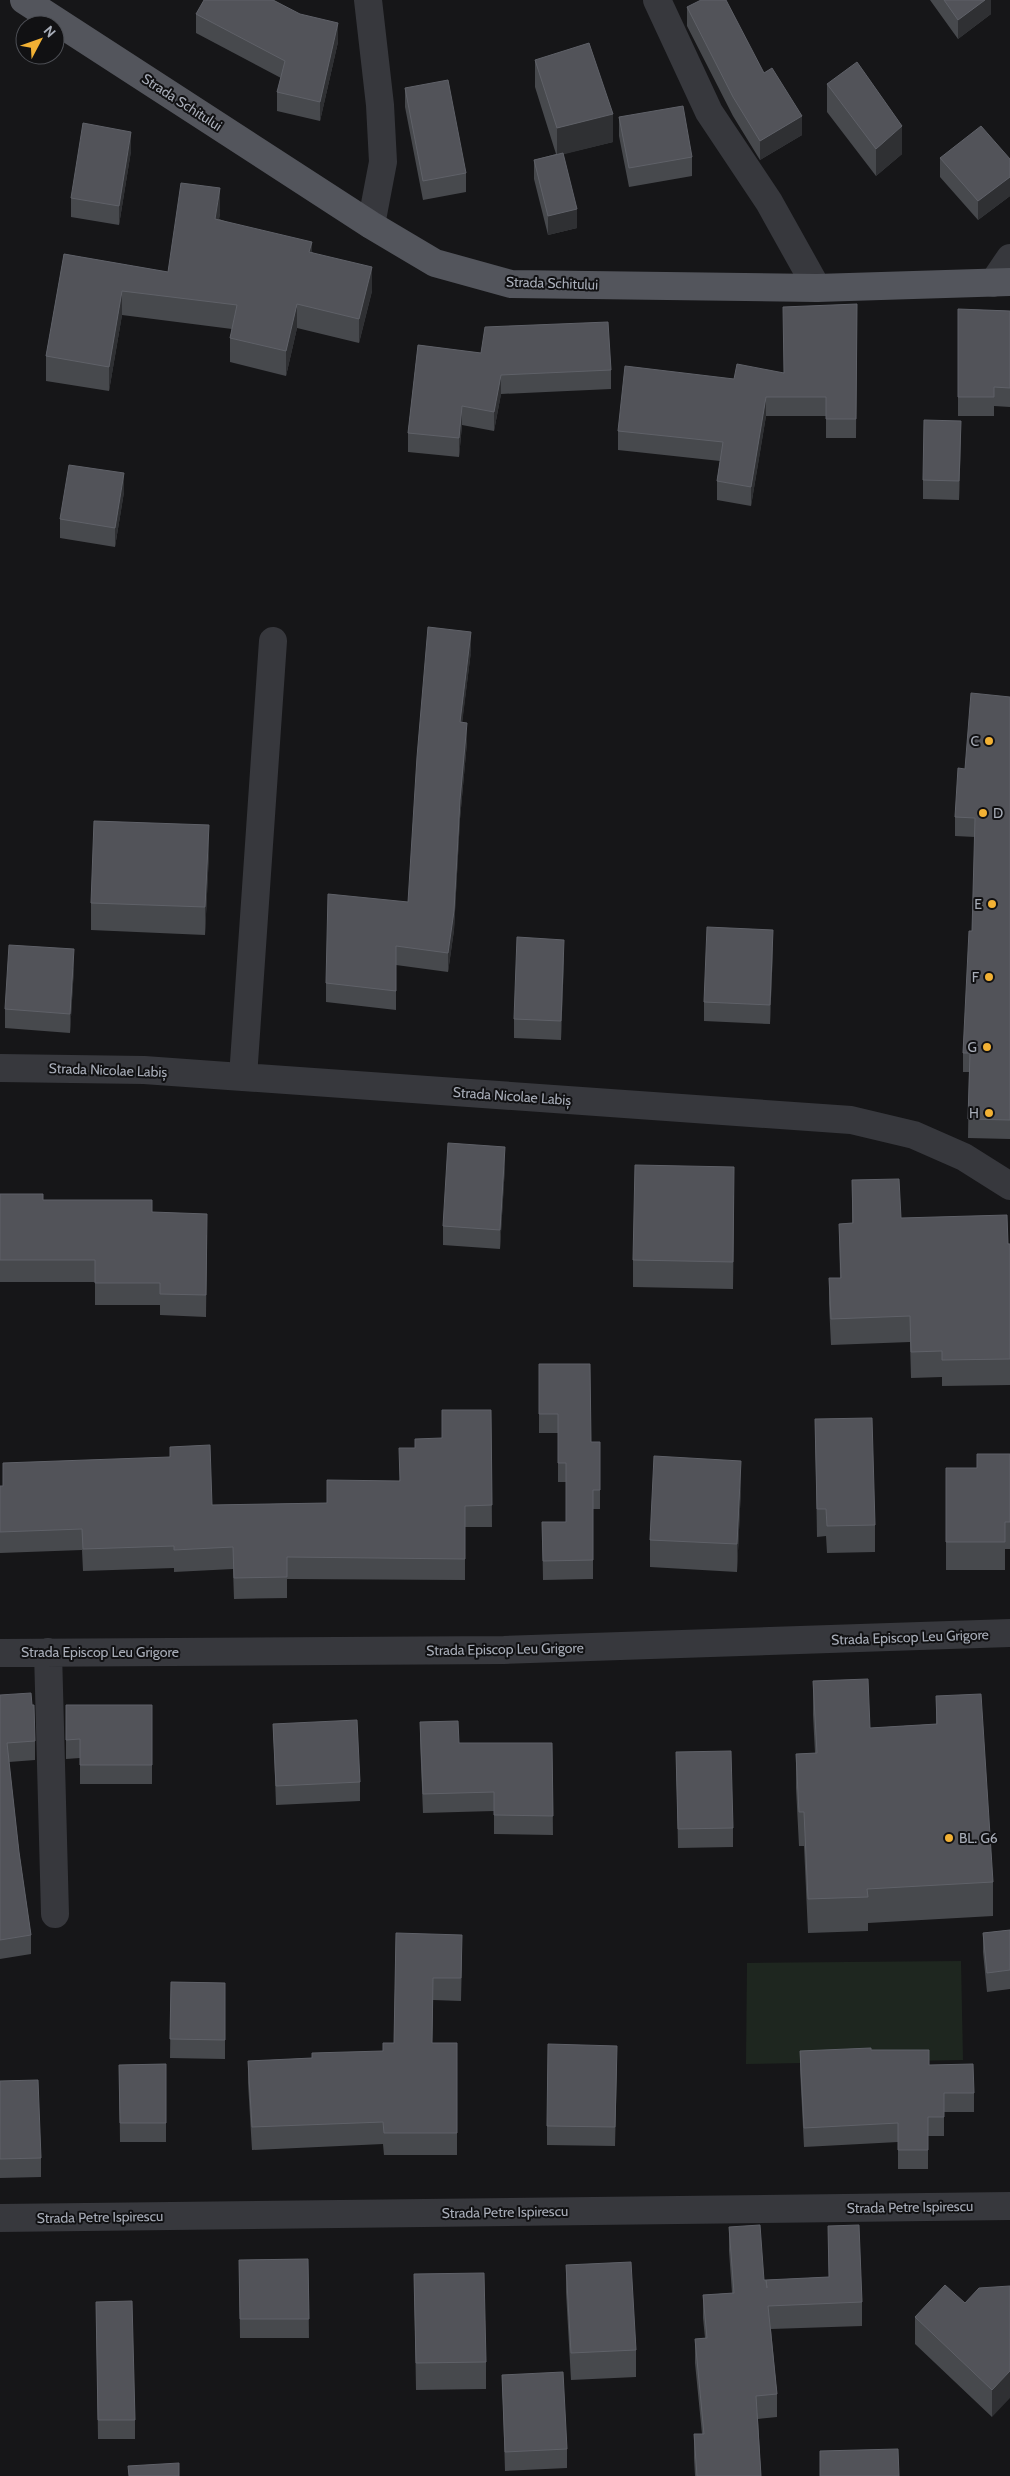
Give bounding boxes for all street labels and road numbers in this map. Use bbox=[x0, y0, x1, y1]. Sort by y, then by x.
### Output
street label: Strada Schitului bbox=[138, 69, 226, 135]
street label: Strada Schitului bbox=[506, 272, 598, 294]
street label: Strada Nicolae Labiș bbox=[48, 1059, 168, 1081]
street label: Strada Nicolae Labiș bbox=[452, 1083, 572, 1109]
street label: Strada Episcop Leu Grigore bbox=[831, 1625, 989, 1649]
street label: Strada Episcop Leu Grigore bbox=[426, 1639, 584, 1659]
street label: Strada Episcop Leu Grigore bbox=[21, 1643, 179, 1661]
street label: Strada Petre Ispirescu bbox=[847, 2197, 973, 2217]
street label: Strada Petre Ispirescu bbox=[442, 2202, 568, 2222]
street label: Strada Petre Ispirescu bbox=[37, 2207, 163, 2227]

